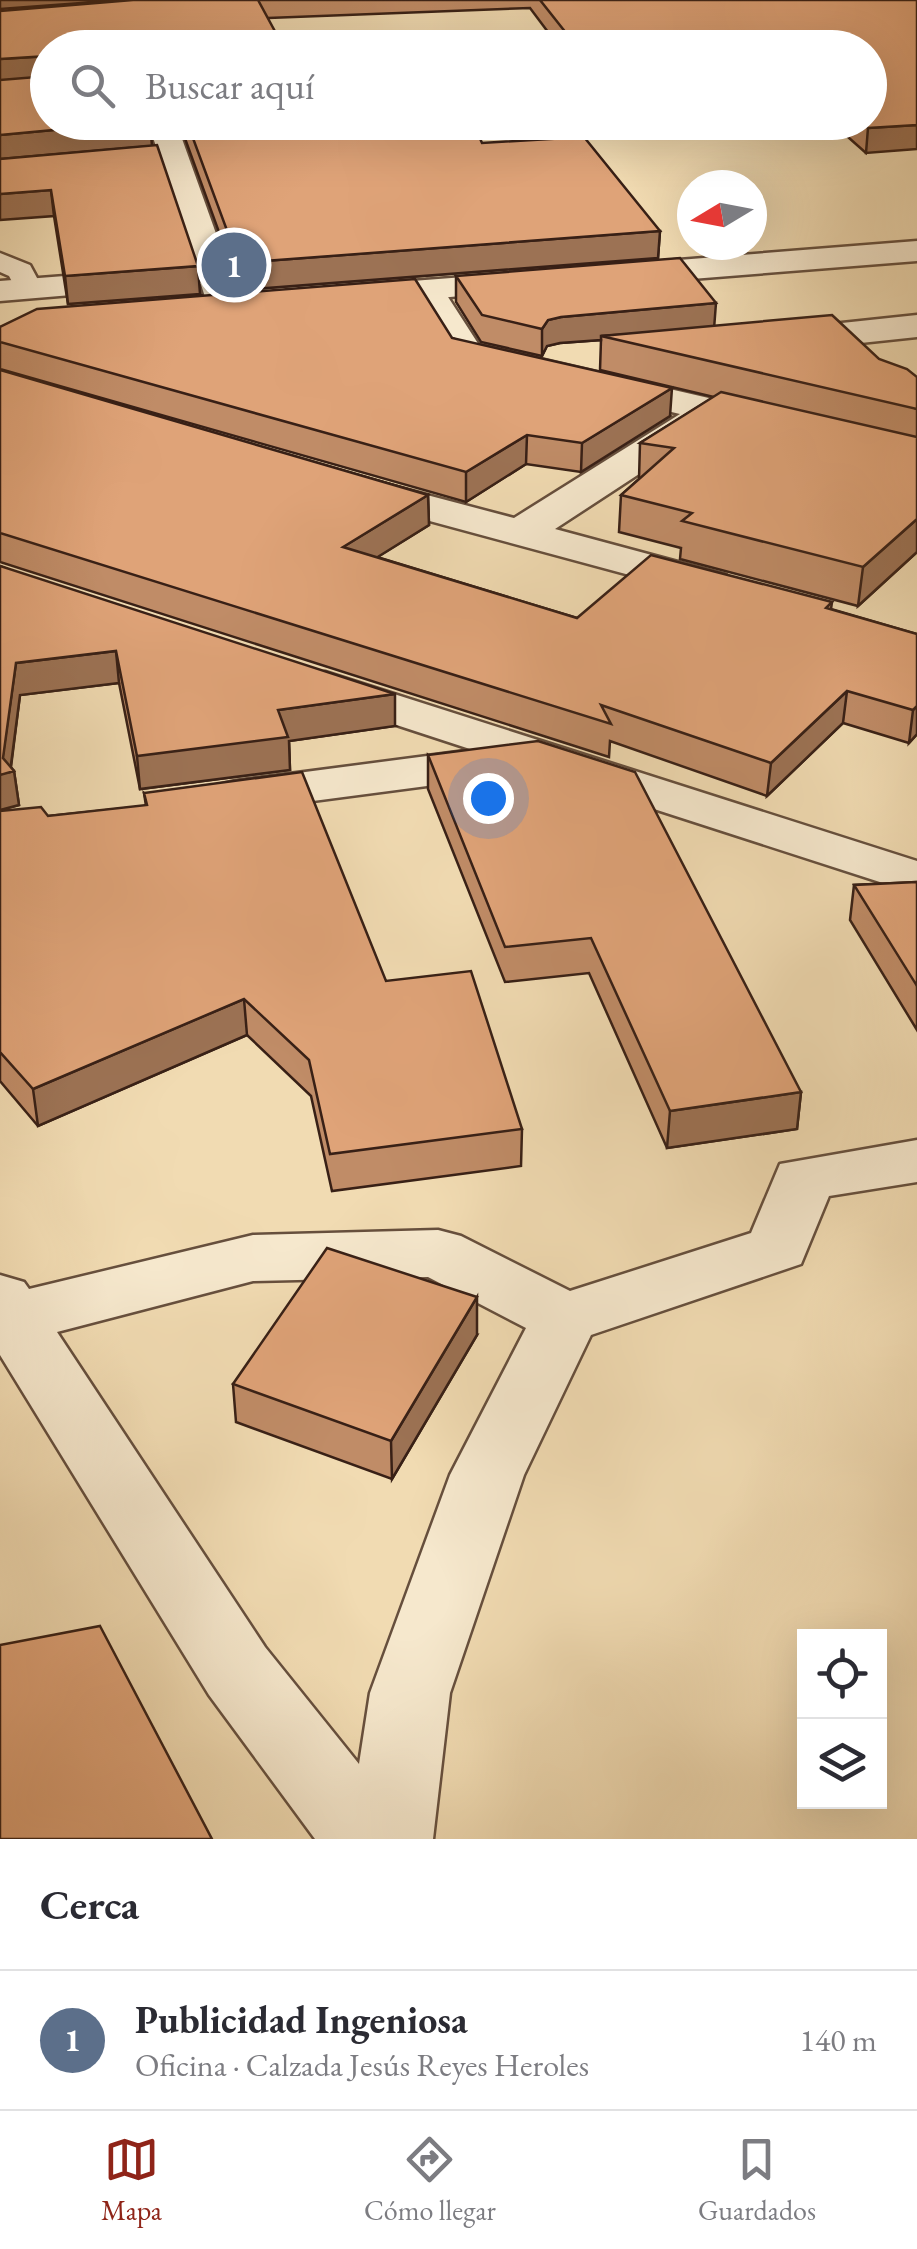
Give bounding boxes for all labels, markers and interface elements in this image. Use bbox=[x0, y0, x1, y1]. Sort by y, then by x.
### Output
search box bbox=[30, 30, 887, 140]
icon: search bbox=[65, 58, 120, 113]
text: Buscar aquí bbox=[145, 61, 314, 110]
north arrow bbox=[677, 170, 767, 260]
pin: 1 bbox=[202, 228, 266, 302]
your location bbox=[463, 773, 514, 824]
map controls bbox=[797, 1629, 887, 1809]
button: locate bbox=[797, 1629, 887, 1719]
button: layers bbox=[797, 1719, 887, 1809]
text: Cerca bbox=[40, 1877, 139, 1932]
text: Publicidad Ingeniosa bbox=[135, 1995, 468, 2044]
text: 1 bbox=[64, 2019, 81, 2061]
text: 140 m bbox=[800, 2019, 877, 2061]
text: Oficina · Calzada Jesús Reyes Heroles bbox=[135, 2044, 589, 2086]
tab: Mapa bbox=[101, 2132, 162, 2228]
tab: Cómo llegar bbox=[364, 2132, 496, 2228]
tab: Guardados bbox=[698, 2132, 816, 2228]

